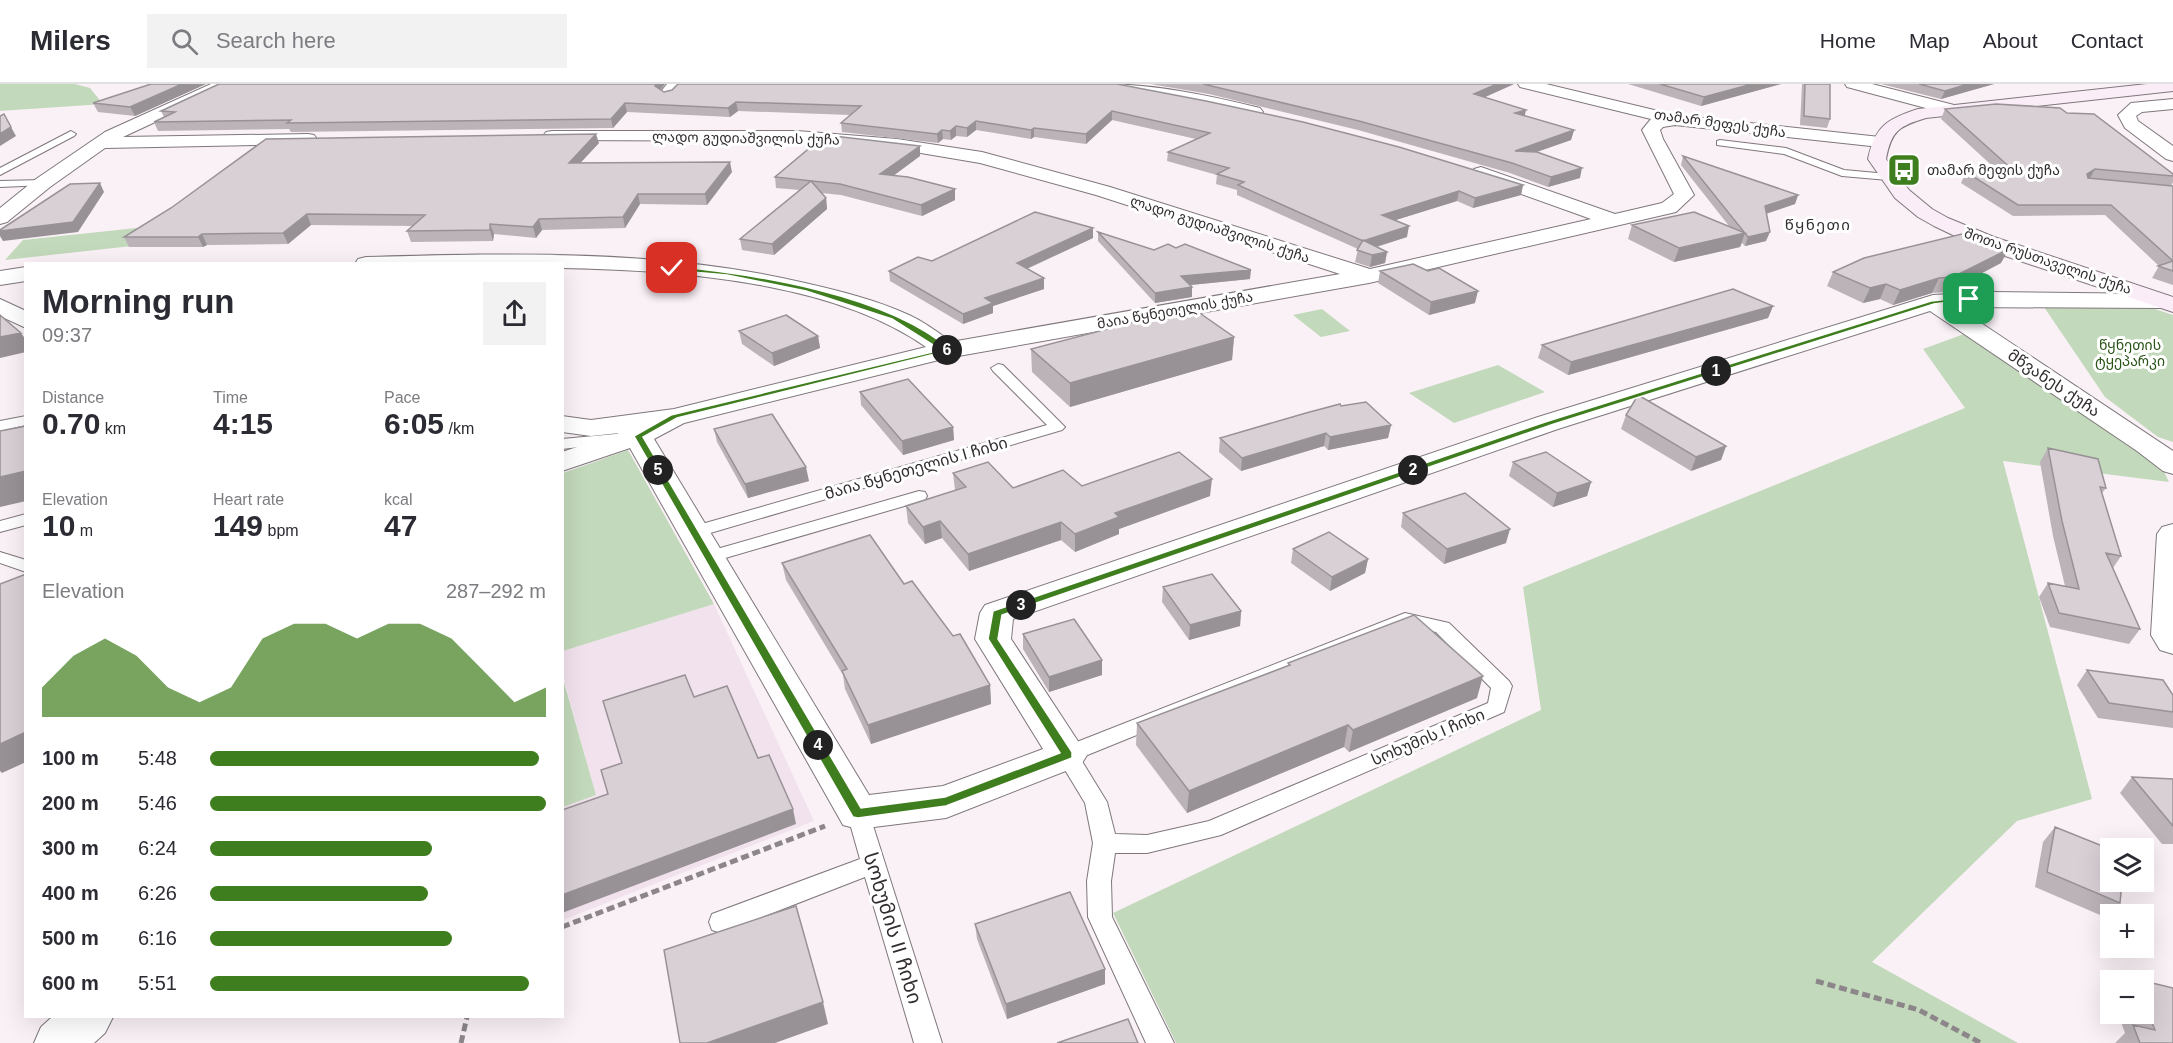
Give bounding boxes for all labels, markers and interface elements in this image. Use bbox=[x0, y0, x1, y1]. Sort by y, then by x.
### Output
search box bbox=[147, 14, 567, 68]
text: Milers bbox=[30, 25, 111, 56]
icon: search bbox=[168, 25, 201, 58]
text: Search here bbox=[216, 28, 336, 53]
text: Home bbox=[1820, 29, 1876, 52]
text: Map bbox=[1909, 29, 1950, 52]
text: About bbox=[1983, 29, 2038, 52]
text: Contact bbox=[2071, 29, 2143, 52]
street label: თამარ მეფეს ქუჩა bbox=[1653, 106, 1787, 141]
street label: ლადო გუდიაშვილის ქუჩა bbox=[652, 128, 840, 149]
bus stop icon: თამარ მეფის ქუჩა bbox=[1886, 152, 1922, 188]
place label: თამარ მეფის ქუჩა bbox=[1927, 162, 2060, 179]
street label: ლადო გუდიაშვილის ქუჩა bbox=[1128, 192, 1312, 267]
district label: წყნეთი bbox=[1785, 216, 1851, 234]
street label: შოთა რუსთაველის ქუჩა bbox=[1962, 225, 2134, 298]
pin bbox=[646, 242, 697, 293]
icon: check bbox=[655, 251, 688, 284]
pin bbox=[1943, 273, 1994, 324]
button: share bbox=[483, 282, 546, 345]
icon: arrive bbox=[1952, 282, 1985, 315]
text: Morning run bbox=[42, 283, 234, 320]
street label: მაია წყნეთელის ქუჩა bbox=[1096, 288, 1254, 333]
text: 09:37 bbox=[42, 324, 92, 346]
pin: 6 bbox=[932, 335, 962, 365]
park label: წყნეთის ტყეპარკი bbox=[2095, 337, 2165, 370]
text: 6 bbox=[943, 341, 951, 358]
street label: მწვანეს ქუჩა bbox=[2004, 346, 2103, 421]
pin: 1 bbox=[1701, 356, 1731, 386]
text: 1 bbox=[1712, 362, 1720, 379]
text: Distance bbox=[42, 389, 104, 406]
text: Time bbox=[213, 389, 248, 406]
text: Pace bbox=[384, 389, 420, 406]
text: 0.70 bbox=[42, 407, 100, 440]
text: 4:15 bbox=[213, 407, 273, 440]
text: 6:05 bbox=[384, 407, 444, 440]
text: km bbox=[100, 420, 126, 437]
text: /km bbox=[444, 420, 474, 437]
street label: მაია წყნეთელის I ჩიხი bbox=[823, 434, 1010, 504]
pin: 5 bbox=[643, 455, 673, 485]
pin: 2 bbox=[1398, 455, 1428, 485]
text: 5 bbox=[654, 461, 662, 478]
text: 2 bbox=[1409, 461, 1417, 478]
text: Elevation bbox=[42, 491, 108, 508]
text: Heart rate bbox=[213, 491, 284, 508]
text: kcal bbox=[384, 491, 412, 508]
text: 10 bbox=[42, 509, 75, 542]
text: 149 bbox=[213, 509, 263, 542]
text: 47 bbox=[384, 509, 417, 542]
text: m bbox=[75, 522, 93, 539]
text: bpm bbox=[263, 522, 299, 539]
text: Elevation bbox=[42, 580, 124, 602]
text: 287–292 m bbox=[446, 580, 546, 602]
pin: 3 bbox=[1006, 590, 1036, 620]
text: 3 bbox=[1017, 596, 1025, 613]
street label: სოხუმის I ჩიხი bbox=[1369, 705, 1487, 769]
pin: 4 bbox=[803, 730, 833, 760]
text: 4 bbox=[814, 736, 822, 753]
text: 100 m bbox=[42, 747, 99, 769]
text: 5:48 bbox=[138, 747, 177, 769]
text: 200 m bbox=[42, 792, 99, 814]
text: 5:46 bbox=[138, 792, 177, 814]
text: 300 m bbox=[42, 837, 99, 859]
text: 6:24 bbox=[138, 837, 177, 859]
map controls bbox=[2100, 838, 2154, 1024]
button: layers bbox=[2100, 838, 2154, 892]
street label: სოხუმის II ჩიხი bbox=[859, 850, 926, 1007]
text: 400 m bbox=[42, 882, 99, 904]
text: 6:26 bbox=[138, 882, 177, 904]
button: + bbox=[2100, 904, 2154, 958]
text: 500 m bbox=[42, 927, 99, 949]
text: 6:16 bbox=[138, 927, 177, 949]
button: − bbox=[2100, 970, 2154, 1024]
text: 600 m bbox=[42, 972, 99, 994]
text: 5:51 bbox=[138, 972, 177, 994]

